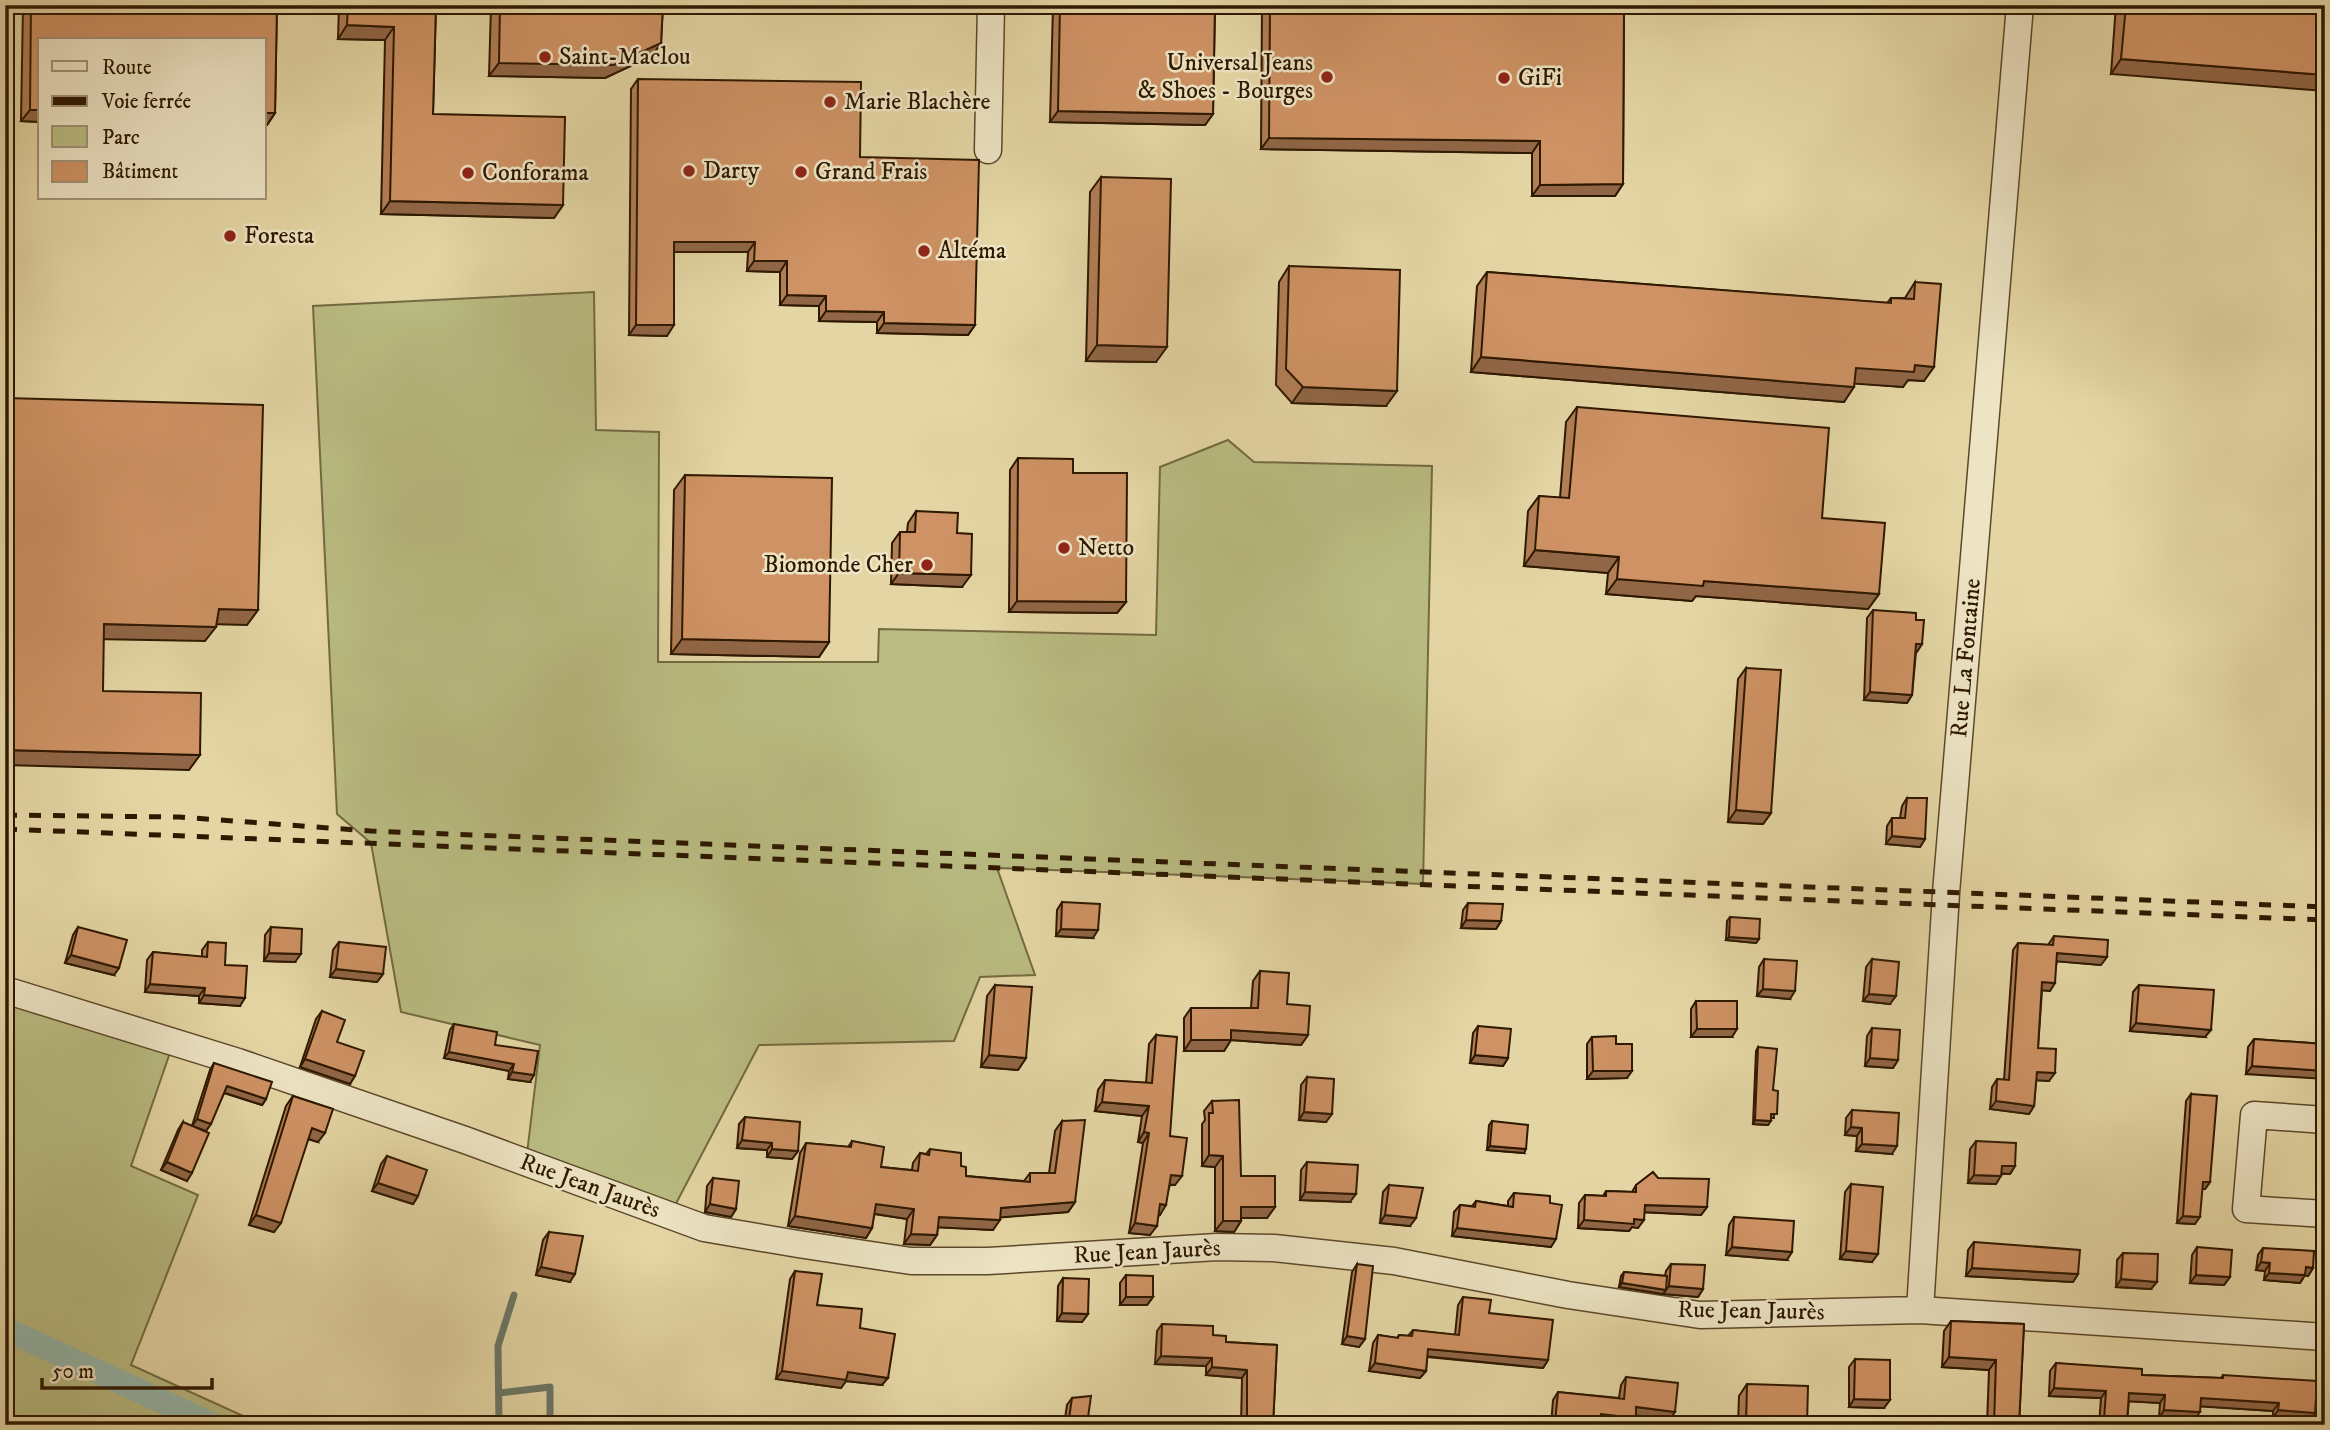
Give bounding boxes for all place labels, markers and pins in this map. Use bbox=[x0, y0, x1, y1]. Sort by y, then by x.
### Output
place label: Saint-Maclou bbox=[559, 42, 691, 72]
place label: Universal Jeans & Shoes - Bourges bbox=[1138, 48, 1313, 106]
marker: Saint-Maclou bbox=[537, 49, 553, 65]
place label: GiFi bbox=[1518, 63, 1562, 93]
marker: Universal Jeans & Shoes - Bourges bbox=[1319, 69, 1335, 85]
marker: GiFi bbox=[1496, 70, 1512, 86]
place label: Marie Blachère bbox=[844, 87, 991, 117]
marker: Marie Blachère bbox=[822, 94, 838, 110]
place label: Darty bbox=[703, 156, 760, 186]
place label: Grand Frais bbox=[815, 157, 927, 187]
place label: Conforama bbox=[482, 158, 589, 188]
marker: Darty bbox=[681, 163, 697, 179]
marker: Grand Frais bbox=[793, 164, 809, 180]
marker: Conforama bbox=[460, 165, 476, 181]
place label: Foresta bbox=[244, 221, 315, 251]
marker: Foresta bbox=[222, 228, 238, 244]
place label: Altéma bbox=[938, 236, 1007, 266]
marker: Altéma bbox=[916, 243, 932, 259]
place label: Netto bbox=[1078, 533, 1134, 563]
marker: Netto bbox=[1056, 540, 1072, 556]
place label: Biomonde Cher bbox=[764, 550, 913, 580]
marker: Biomonde Cher bbox=[919, 557, 935, 573]

